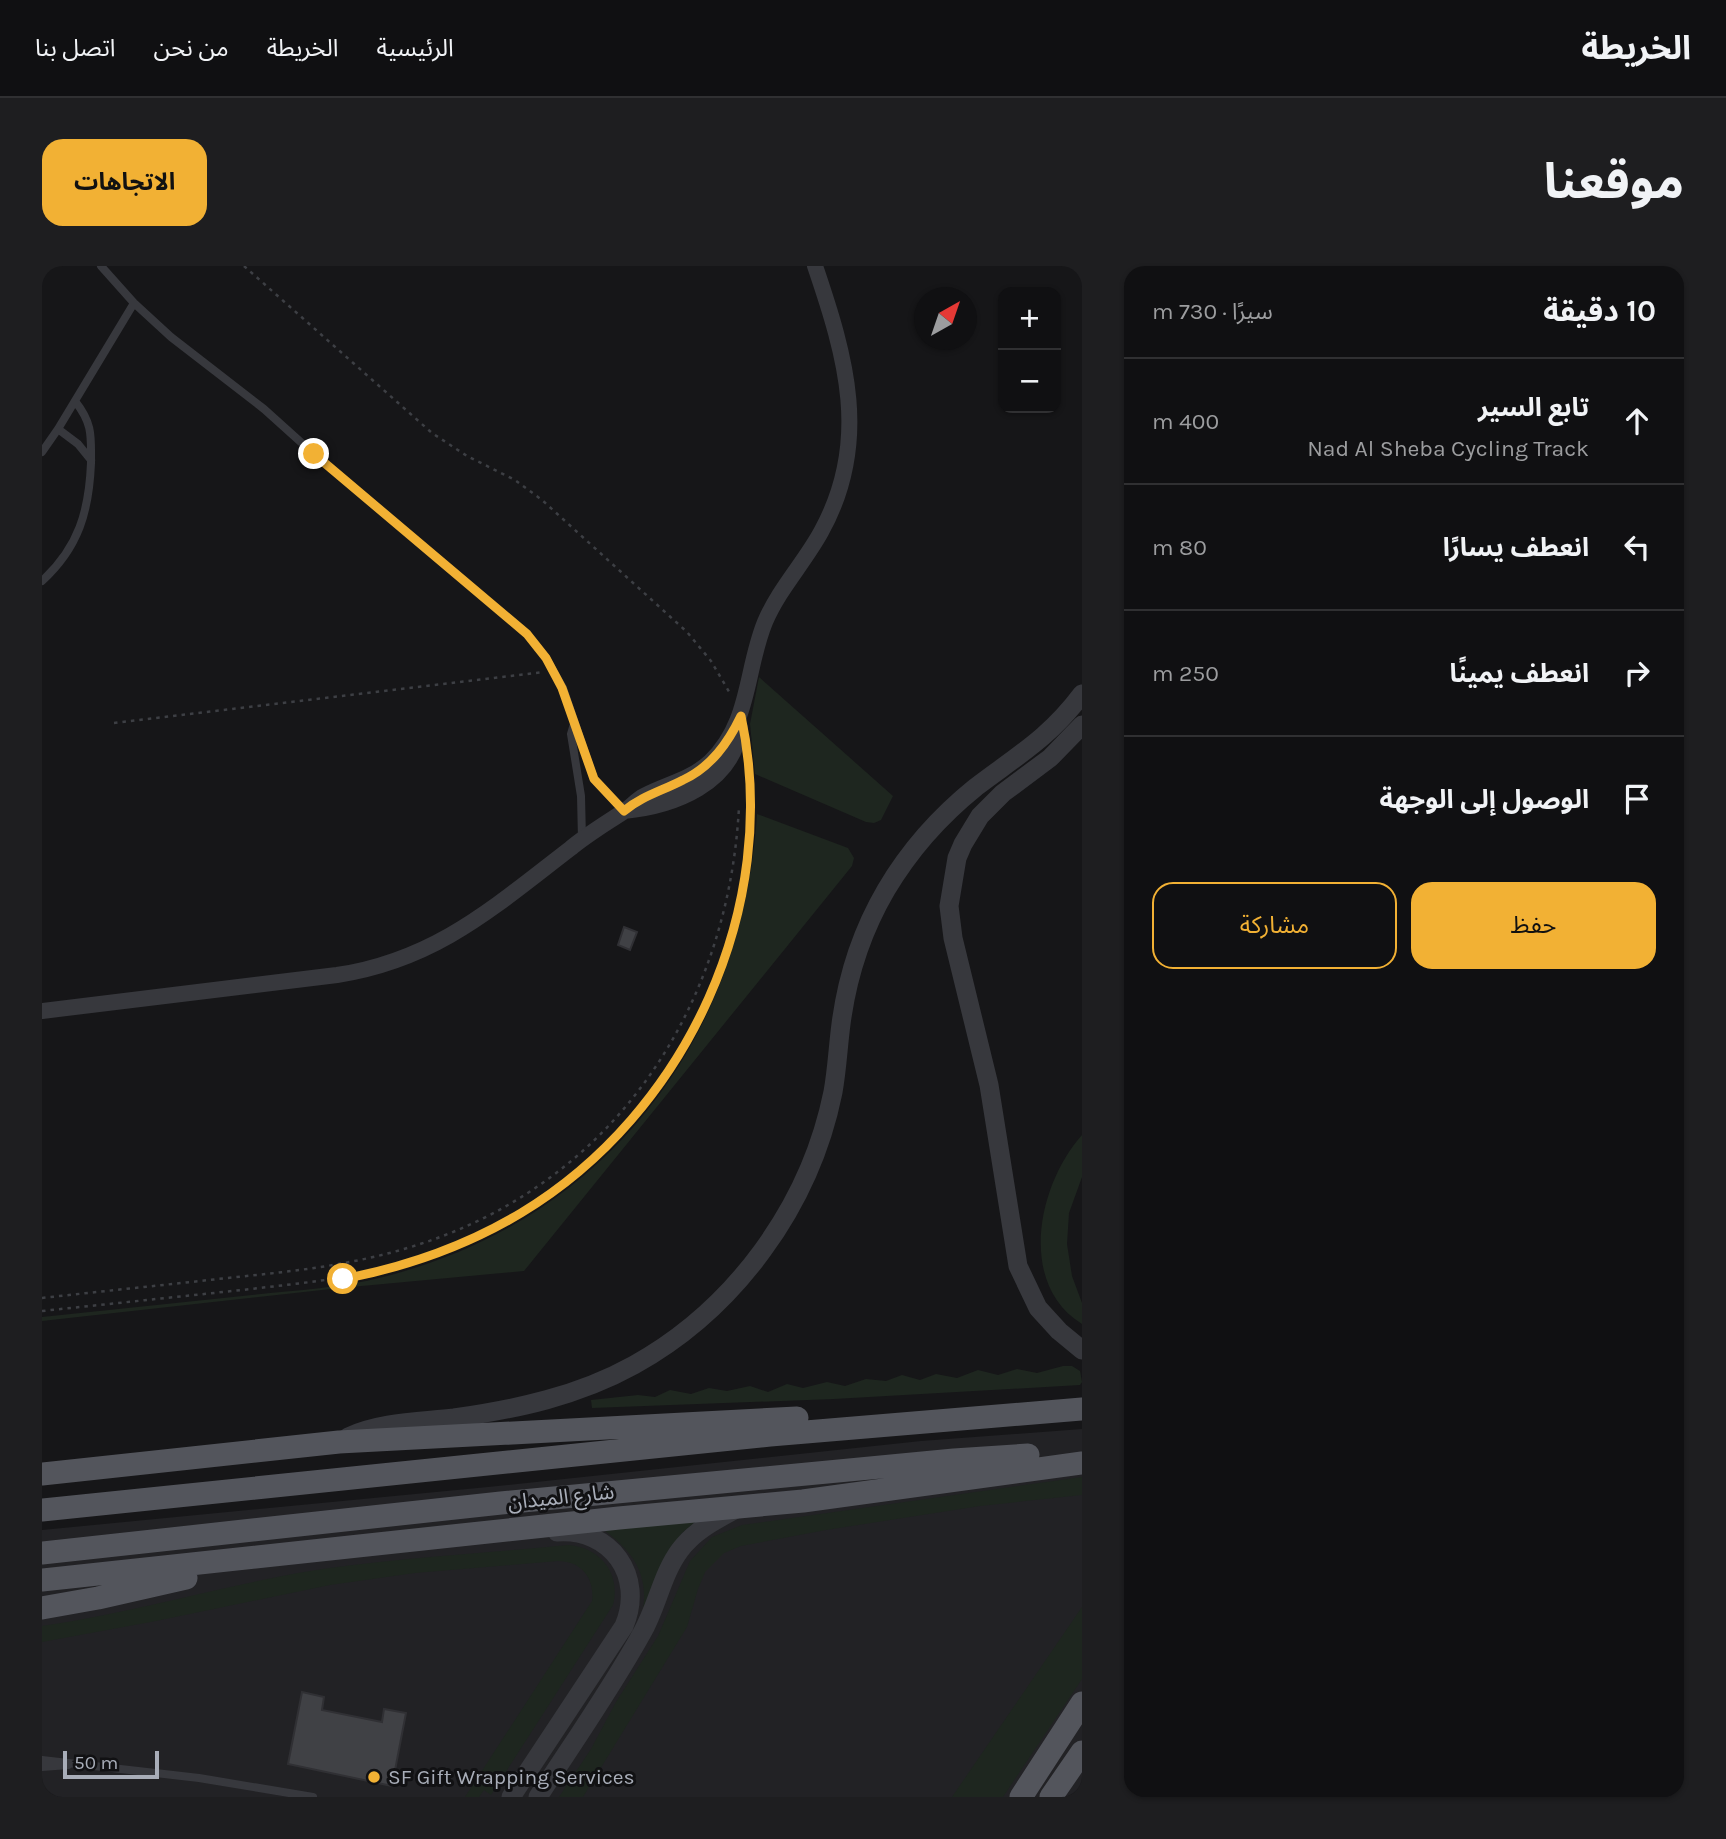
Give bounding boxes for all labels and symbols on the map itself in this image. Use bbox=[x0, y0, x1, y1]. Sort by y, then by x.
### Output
north arrow bbox=[914, 287, 977, 350]
route end bbox=[298, 438, 329, 469]
route start bbox=[327, 1263, 358, 1294]
street label: شارع الميدان bbox=[507, 1479, 616, 1518]
scale bar bbox=[63, 1748, 159, 1780]
place label: SF Gift Wrapping Services bbox=[388, 1765, 635, 1789]
marker: SF Gift Wrapping Services bbox=[366, 1769, 382, 1785]

